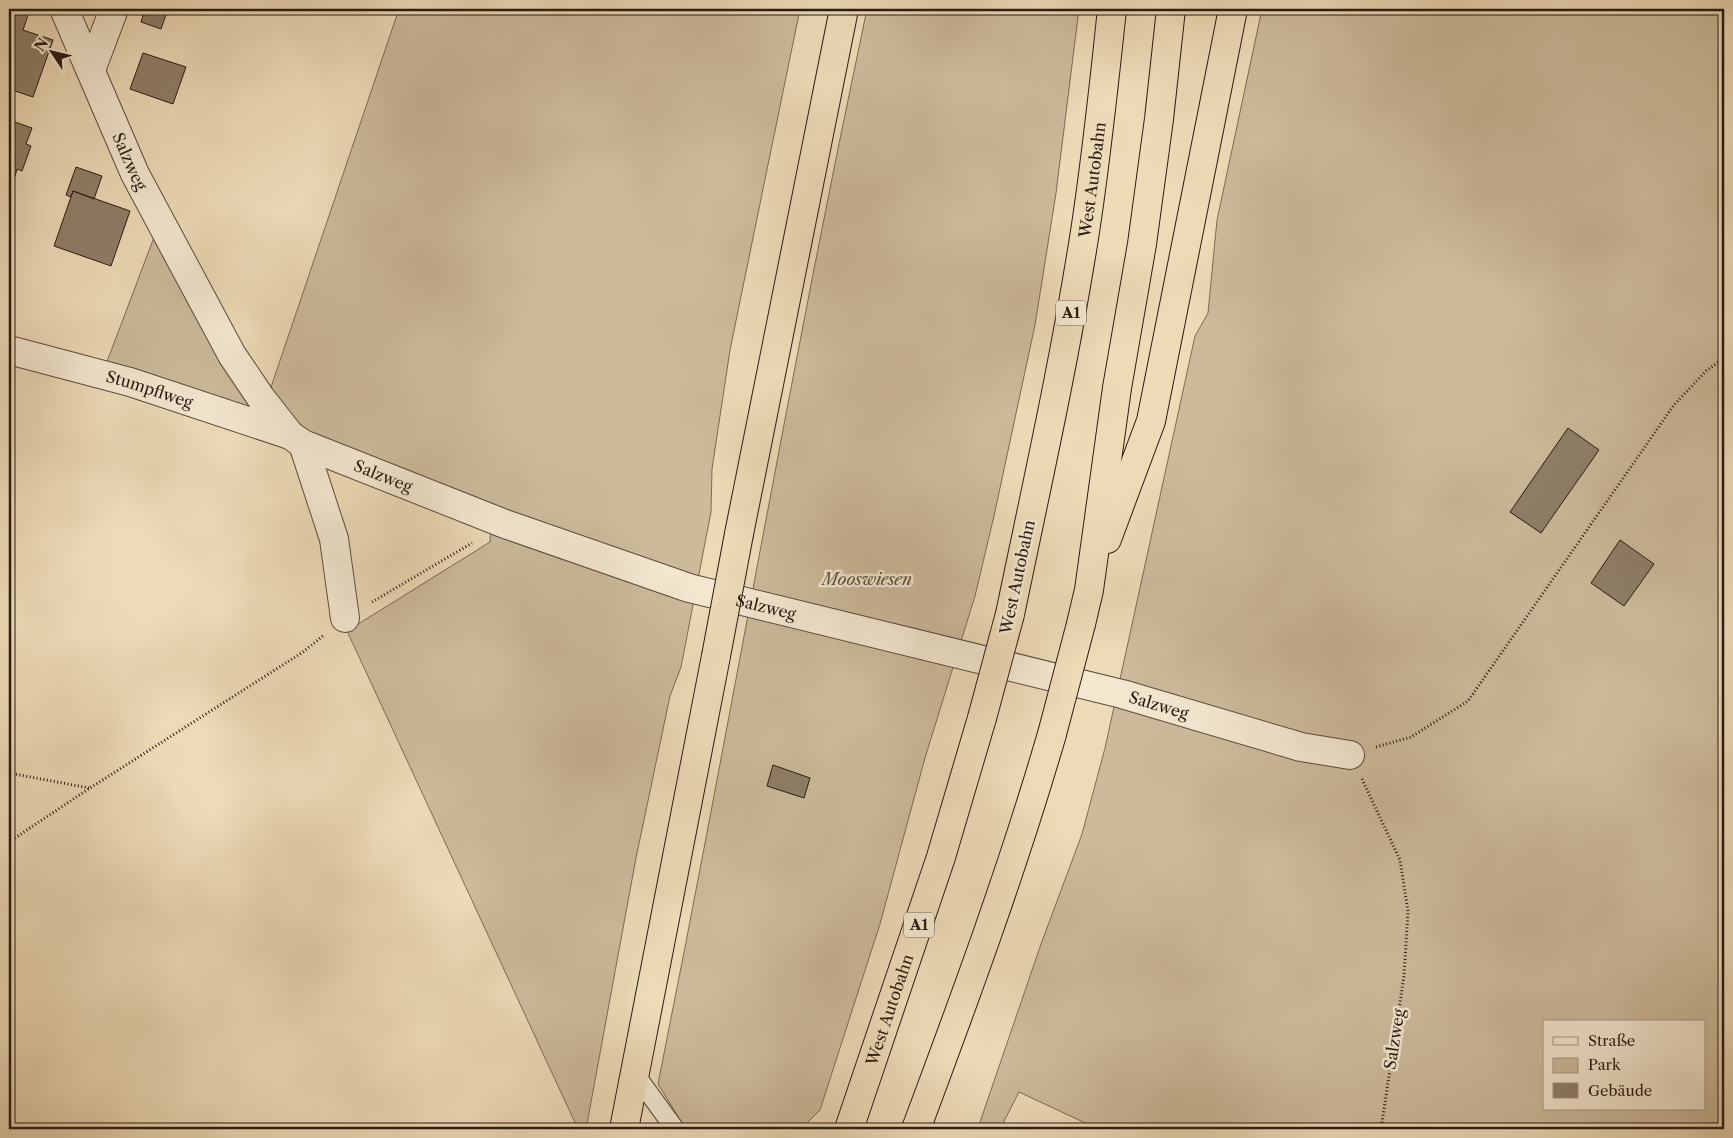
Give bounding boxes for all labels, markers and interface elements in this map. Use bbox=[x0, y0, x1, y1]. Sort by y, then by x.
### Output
north arrow bbox=[28, 28, 78, 78]
text: N bbox=[30, 34, 52, 55]
street label: West Autobahn bbox=[1074, 121, 1110, 240]
street label: Salzweg bbox=[108, 129, 152, 194]
road number: A1 bbox=[1056, 300, 1086, 326]
street label: Stumpflweg bbox=[104, 366, 196, 412]
street label: Salzweg bbox=[351, 455, 416, 497]
street label: West Autobahn bbox=[995, 518, 1039, 637]
park label: Mooswiesen bbox=[820, 569, 912, 589]
street label: Salzweg bbox=[734, 590, 799, 624]
street label: Salzweg bbox=[1127, 687, 1192, 723]
road number: A1 bbox=[904, 912, 934, 938]
street label: West Autobahn bbox=[861, 951, 917, 1069]
street label: Salzweg bbox=[1379, 1007, 1409, 1071]
legend bbox=[1543, 1020, 1706, 1110]
text: Straße bbox=[1588, 1031, 1635, 1050]
text: Park bbox=[1588, 1055, 1622, 1074]
text: Gebäude bbox=[1588, 1081, 1652, 1100]

